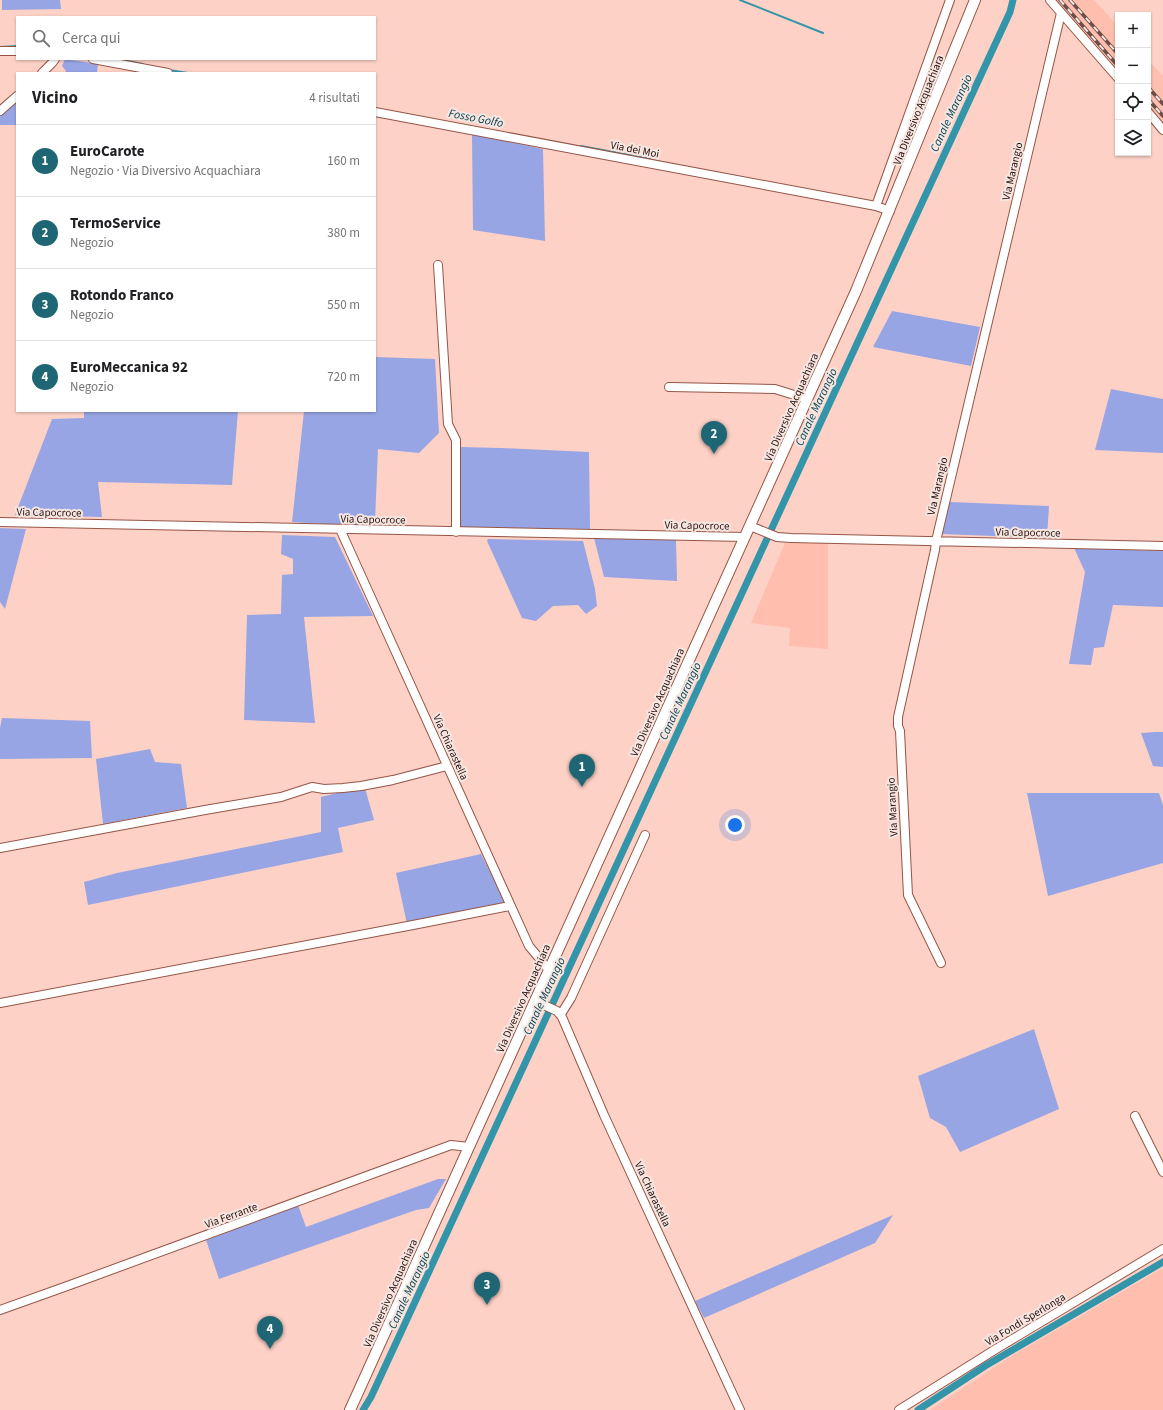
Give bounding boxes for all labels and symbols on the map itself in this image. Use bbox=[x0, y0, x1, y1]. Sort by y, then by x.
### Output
street label: Via Diversivo Acquachiara bbox=[890, 53, 947, 167]
water label: Canale Marangio bbox=[926, 72, 977, 155]
water label: Fosso Golfo bbox=[447, 105, 505, 132]
street label: Via dei Moi bbox=[609, 137, 661, 162]
street label: Via Marangio bbox=[999, 141, 1026, 202]
street label: Via Diversivo Acquachiara bbox=[761, 351, 822, 464]
water label: Canale Marangio bbox=[791, 366, 842, 449]
pin: 2 bbox=[701, 421, 727, 454]
street label: Via Marangio bbox=[924, 456, 951, 517]
street label: Via Capocroce bbox=[16, 504, 82, 521]
street label: Via Capocroce bbox=[340, 511, 406, 528]
street label: Via Capocroce bbox=[664, 517, 730, 534]
street label: Via Capocroce bbox=[995, 524, 1061, 541]
street label: Via Diversivo Acquachiara bbox=[627, 646, 688, 759]
water label: Canale Marangio bbox=[655, 660, 706, 743]
street label: Via Chiarastella bbox=[429, 712, 472, 782]
pin: 1 bbox=[569, 754, 595, 787]
street label: Via Marangio bbox=[883, 777, 902, 837]
your location bbox=[725, 815, 745, 835]
street label: Via Diversivo Acquachiara bbox=[493, 942, 554, 1055]
water label: Canale Marangio bbox=[519, 955, 570, 1038]
street label: Via Chiarastella bbox=[631, 1159, 674, 1229]
street label: Via Ferrante bbox=[203, 1199, 260, 1232]
street label: Via Diversivo Acquachiara bbox=[360, 1237, 421, 1350]
water label: Canale Marangio bbox=[384, 1249, 435, 1332]
pin: 3 bbox=[474, 1272, 500, 1305]
street label: Via Fondi Sperlonga bbox=[982, 1289, 1068, 1349]
pin: 4 bbox=[257, 1316, 283, 1349]

